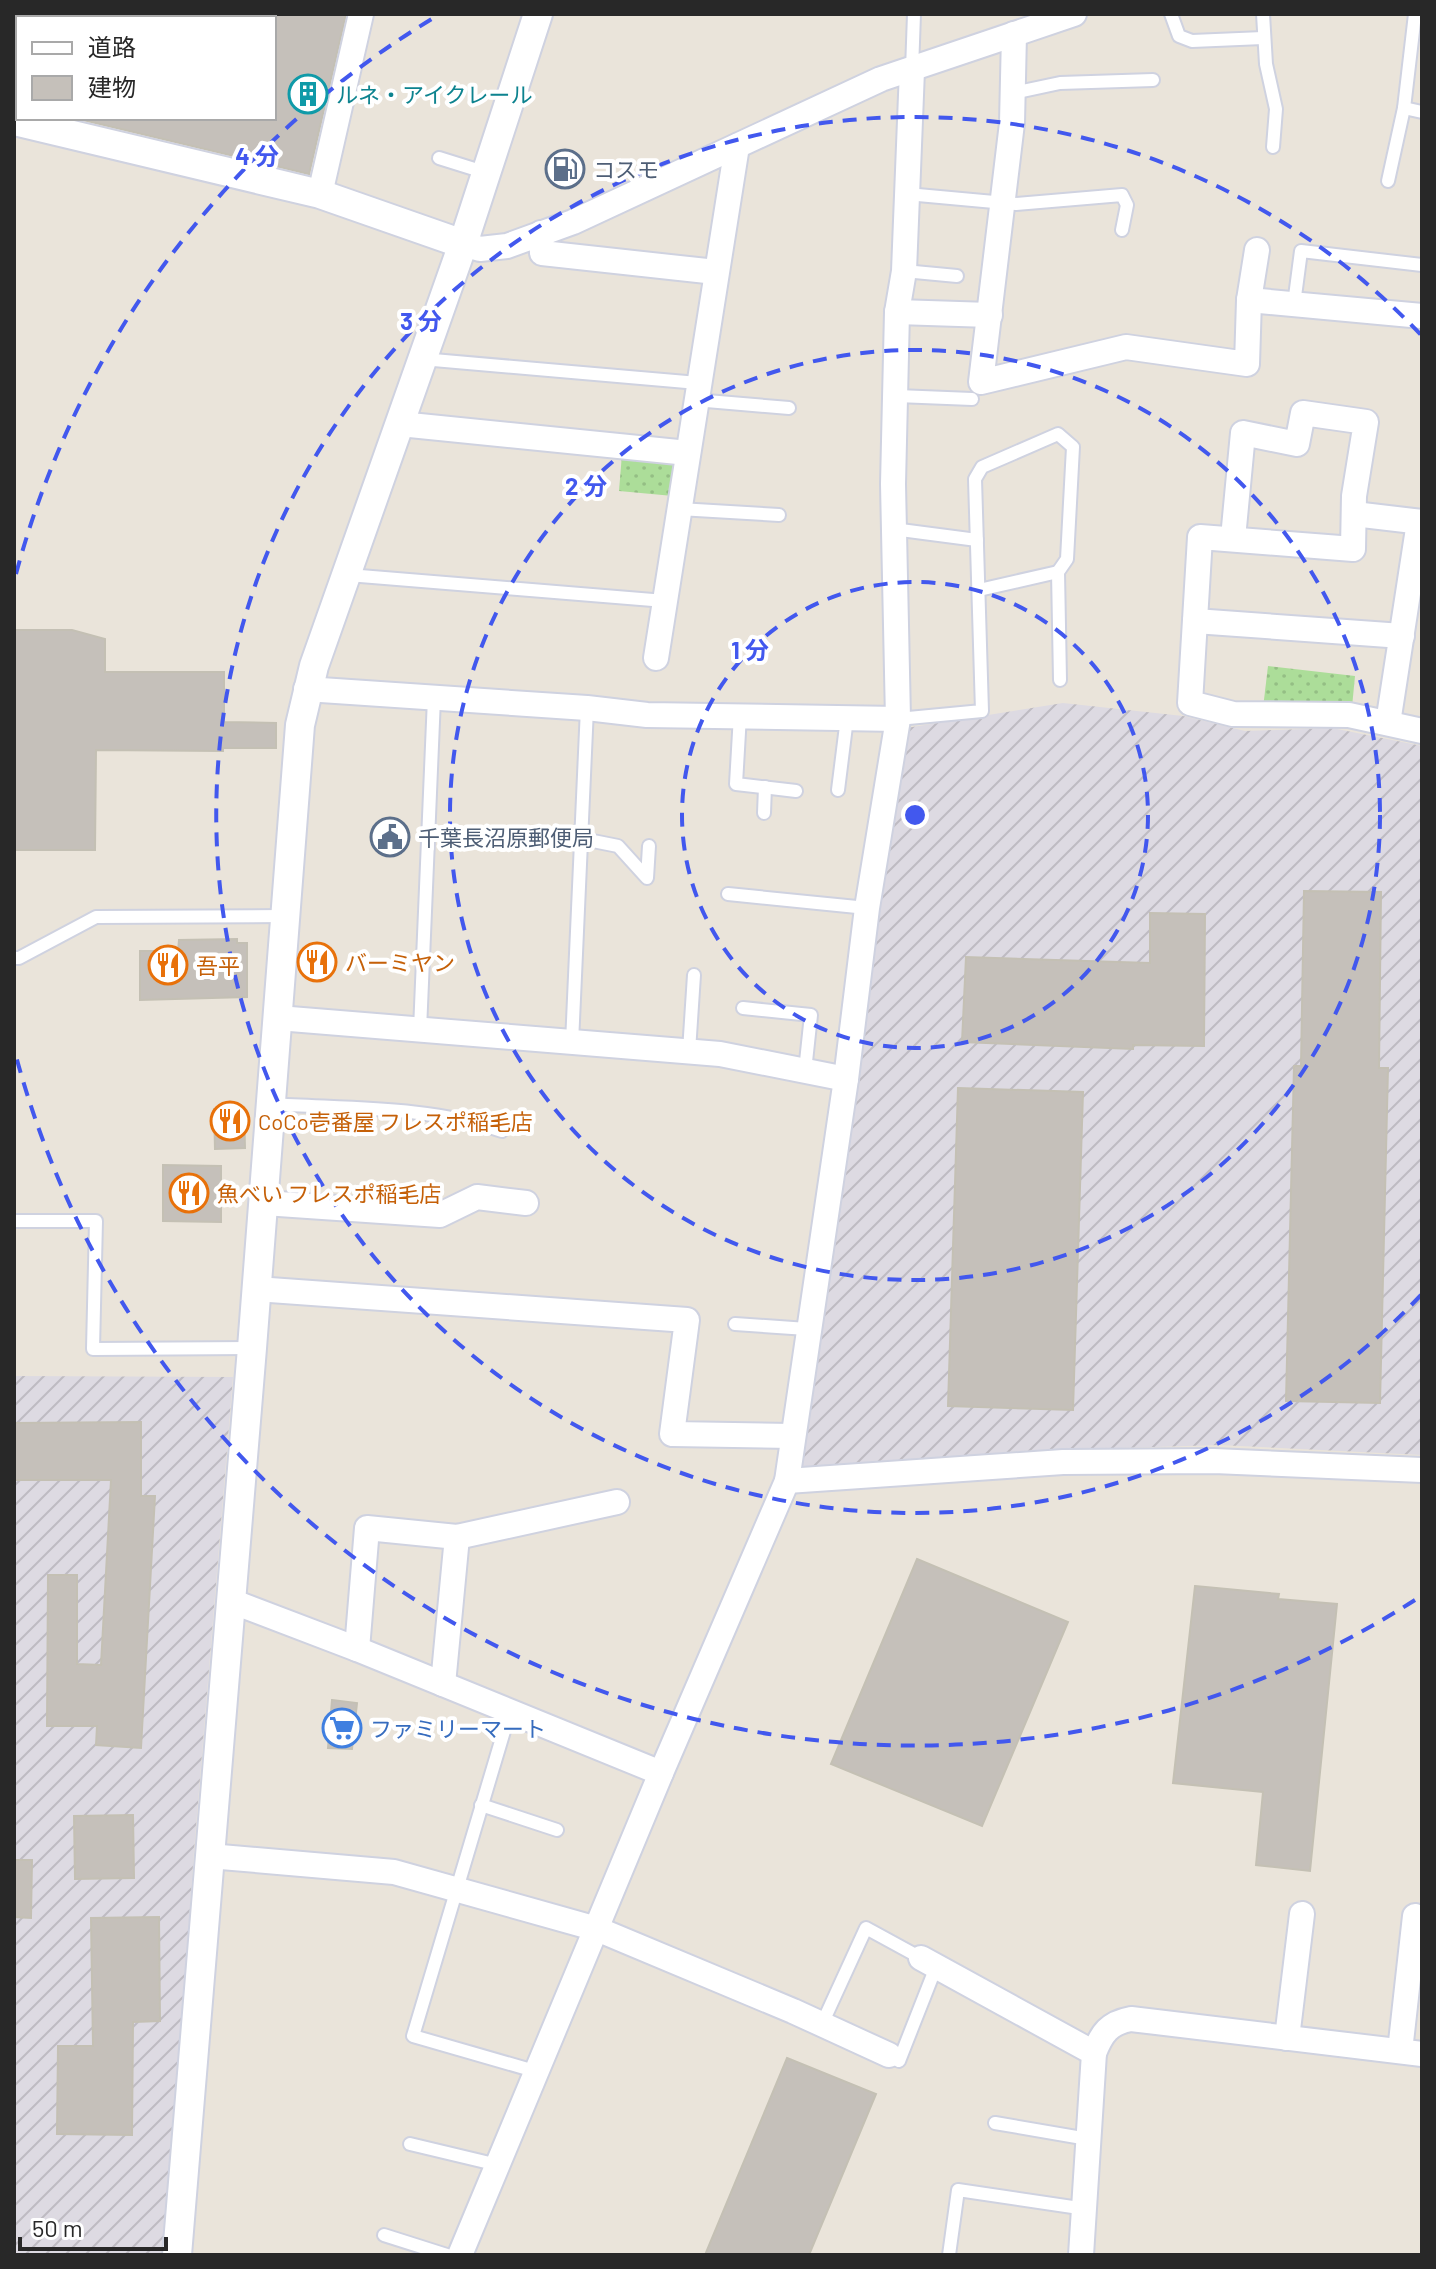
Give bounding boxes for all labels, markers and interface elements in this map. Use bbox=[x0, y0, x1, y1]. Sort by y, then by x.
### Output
legend bbox=[16, 16, 276, 120]
text: 道路 bbox=[88, 32, 136, 61]
text: 建物 bbox=[88, 72, 136, 101]
building icon: ルネ・アイクレール bbox=[287, 73, 329, 115]
place label: ルネ・アイクレール bbox=[336, 81, 532, 107]
text: 4 分 bbox=[235, 141, 279, 170]
fuel station icon: コスモ bbox=[544, 148, 586, 190]
place label: コスモ bbox=[593, 156, 659, 182]
text: 3 分 bbox=[400, 306, 442, 335]
text: 2 分 bbox=[565, 471, 607, 500]
text: 1 分 bbox=[731, 635, 769, 664]
centre of rings bbox=[901, 801, 929, 829]
public building icon: 千葉長沼原郵便局 bbox=[369, 816, 411, 858]
place label: 千葉長沼原郵便局 bbox=[418, 824, 594, 850]
restaurant icon: バーミヤン bbox=[296, 941, 338, 983]
restaurant icon: 吾平 bbox=[147, 944, 189, 986]
place label: バーミヤン bbox=[345, 949, 455, 975]
place label: 吾平 bbox=[196, 952, 240, 978]
restaurant icon: CoCo壱番屋 フレスポ稲毛店 bbox=[209, 1100, 251, 1142]
place label: CoCo壱番屋 フレスポ稲毛店 bbox=[258, 1108, 533, 1134]
restaurant icon: 魚べい フレスポ稲毛店 bbox=[168, 1172, 210, 1214]
place label: 魚べい フレスポ稲毛店 bbox=[217, 1180, 441, 1206]
supermarket icon: ファミリーマート bbox=[321, 1707, 363, 1749]
place label: ファミリーマート bbox=[370, 1715, 546, 1741]
scale bar bbox=[20, 2201, 166, 2251]
text: 50 m bbox=[32, 2213, 83, 2242]

